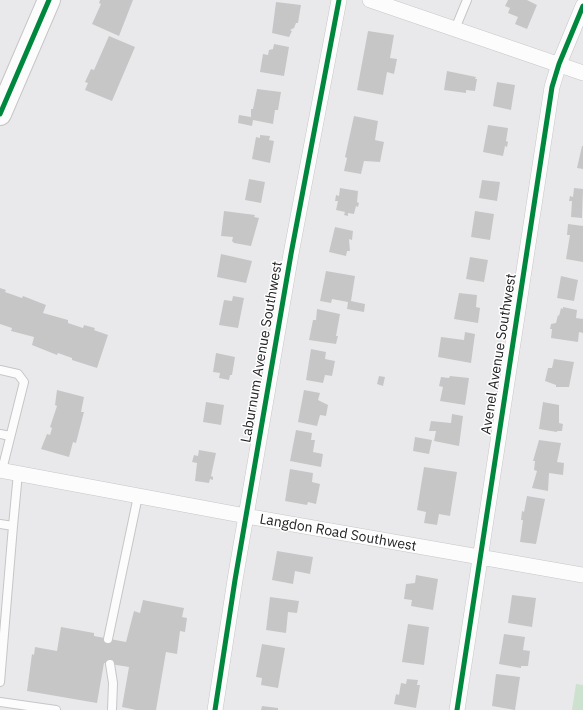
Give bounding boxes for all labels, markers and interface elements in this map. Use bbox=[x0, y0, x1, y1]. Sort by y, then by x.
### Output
street label: Laburnum Avenue Southwest bbox=[238, 260, 286, 444]
street label: Avenel Avenue Southwest bbox=[478, 272, 520, 436]
street label: Langdon Road Southwest bbox=[258, 511, 418, 555]

